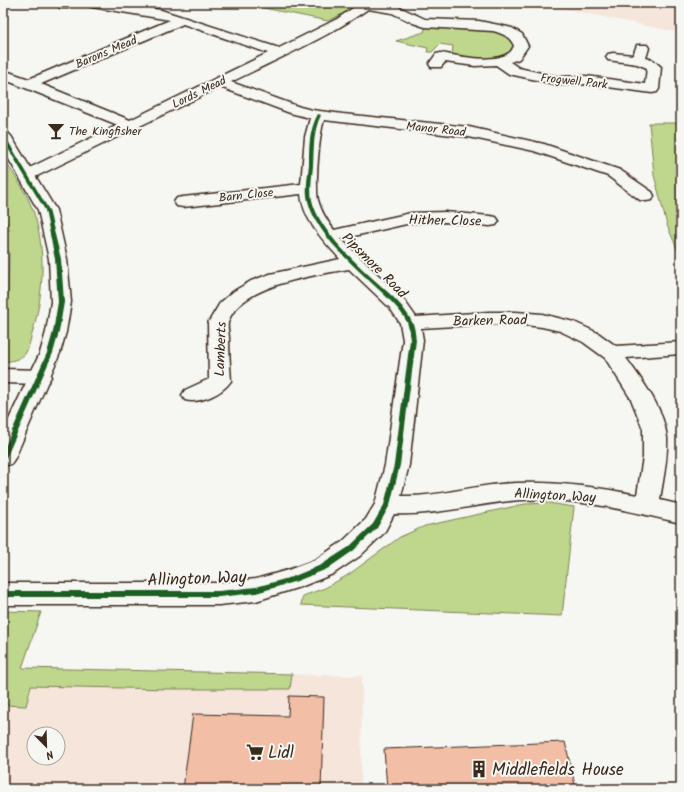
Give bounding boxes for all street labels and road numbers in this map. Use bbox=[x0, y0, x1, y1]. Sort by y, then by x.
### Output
street label: Barons Mead bbox=[72, 31, 141, 74]
street label: Frogwell Park bbox=[539, 69, 609, 95]
street label: Lords Mead bbox=[169, 71, 231, 114]
street label: Manor Road bbox=[405, 117, 468, 142]
street label: Barn Close bbox=[218, 183, 275, 208]
street label: Hither Close bbox=[408, 209, 482, 233]
street label: Pipsmore Road bbox=[336, 228, 413, 304]
street label: Barken Road bbox=[453, 309, 528, 333]
street label: Lamberts bbox=[209, 321, 233, 377]
street label: Allington Way bbox=[514, 483, 597, 509]
street label: Allington Way bbox=[147, 564, 248, 595]

